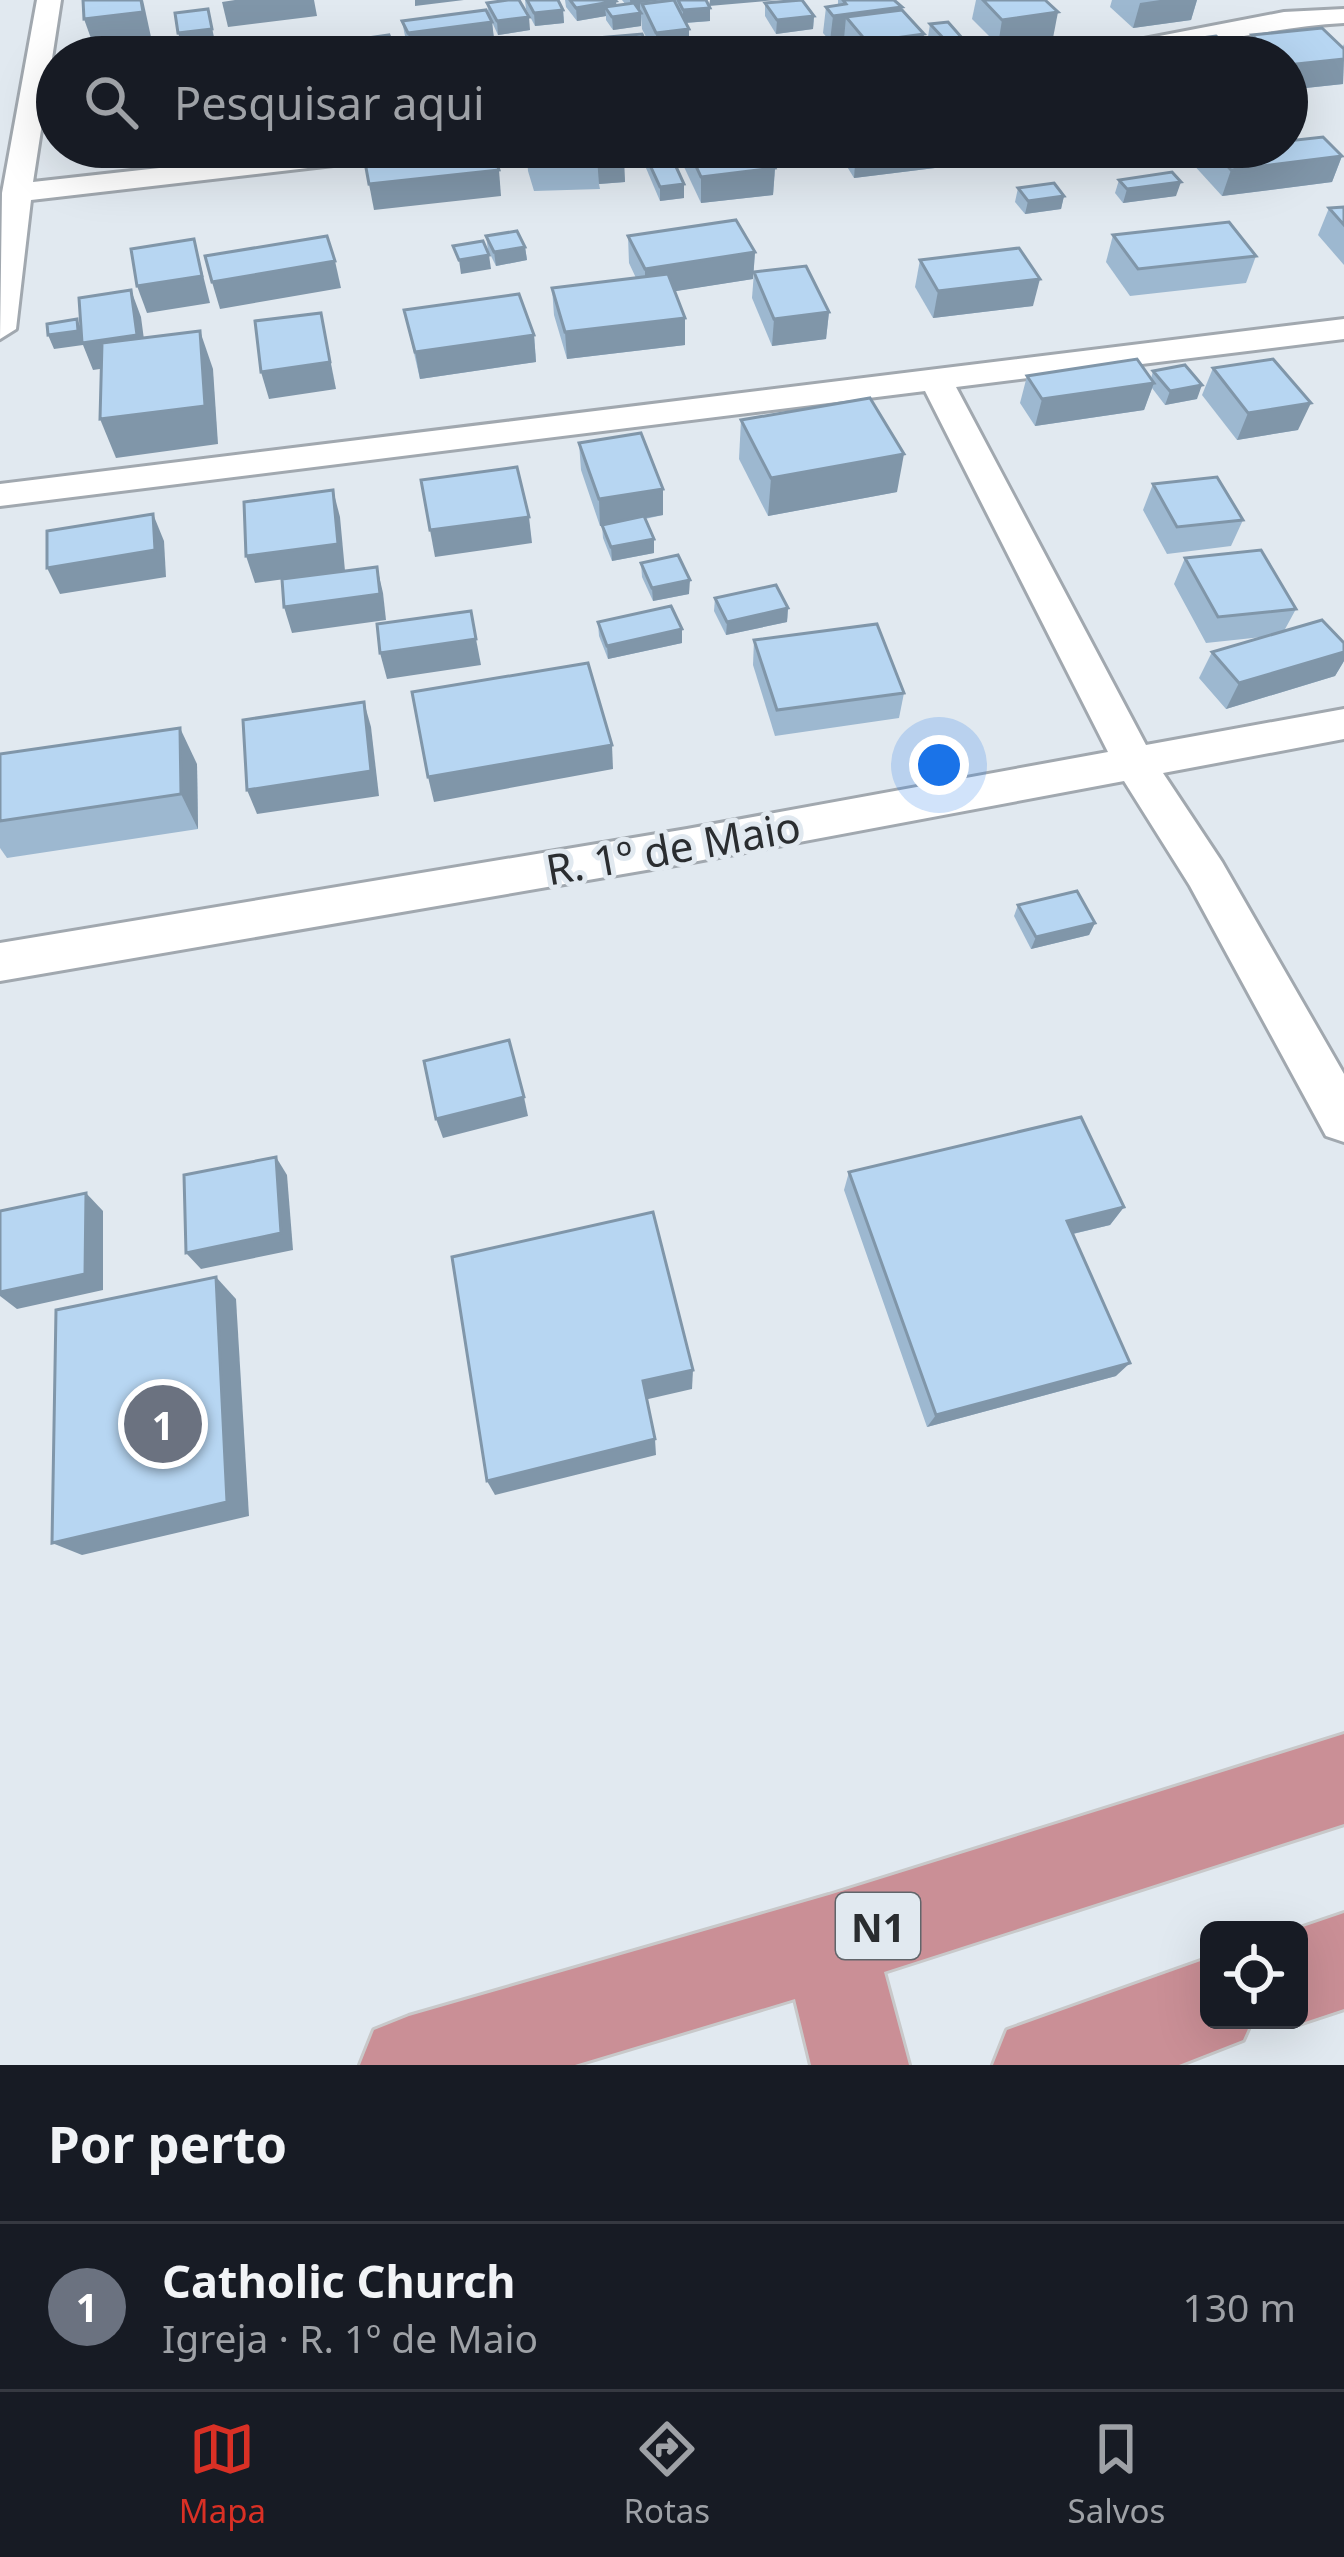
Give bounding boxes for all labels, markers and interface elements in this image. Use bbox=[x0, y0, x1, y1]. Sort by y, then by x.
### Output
search box bbox=[36, 36, 1308, 168]
icon: search bbox=[78, 69, 144, 135]
text: Pesquisar aqui bbox=[174, 72, 485, 133]
your location bbox=[909, 735, 969, 795]
street label: R. 1º de Maio bbox=[541, 797, 805, 897]
pin: 1 bbox=[124, 1379, 202, 1469]
road number: N1 bbox=[836, 1893, 920, 1959]
map controls bbox=[1200, 1921, 1308, 2029]
button: locate bbox=[1200, 1921, 1308, 2029]
text: Por perto bbox=[48, 2108, 287, 2178]
text: Catholic Church bbox=[162, 2250, 516, 2311]
text: 1 bbox=[76, 2280, 98, 2333]
text: 130 m bbox=[1182, 2280, 1296, 2333]
text: Igreja · R. 1º de Maio bbox=[162, 2311, 538, 2364]
tab: Mapa bbox=[179, 2416, 266, 2533]
tab: Rotas bbox=[623, 2416, 710, 2533]
tab: Salvos bbox=[1068, 2416, 1165, 2533]

